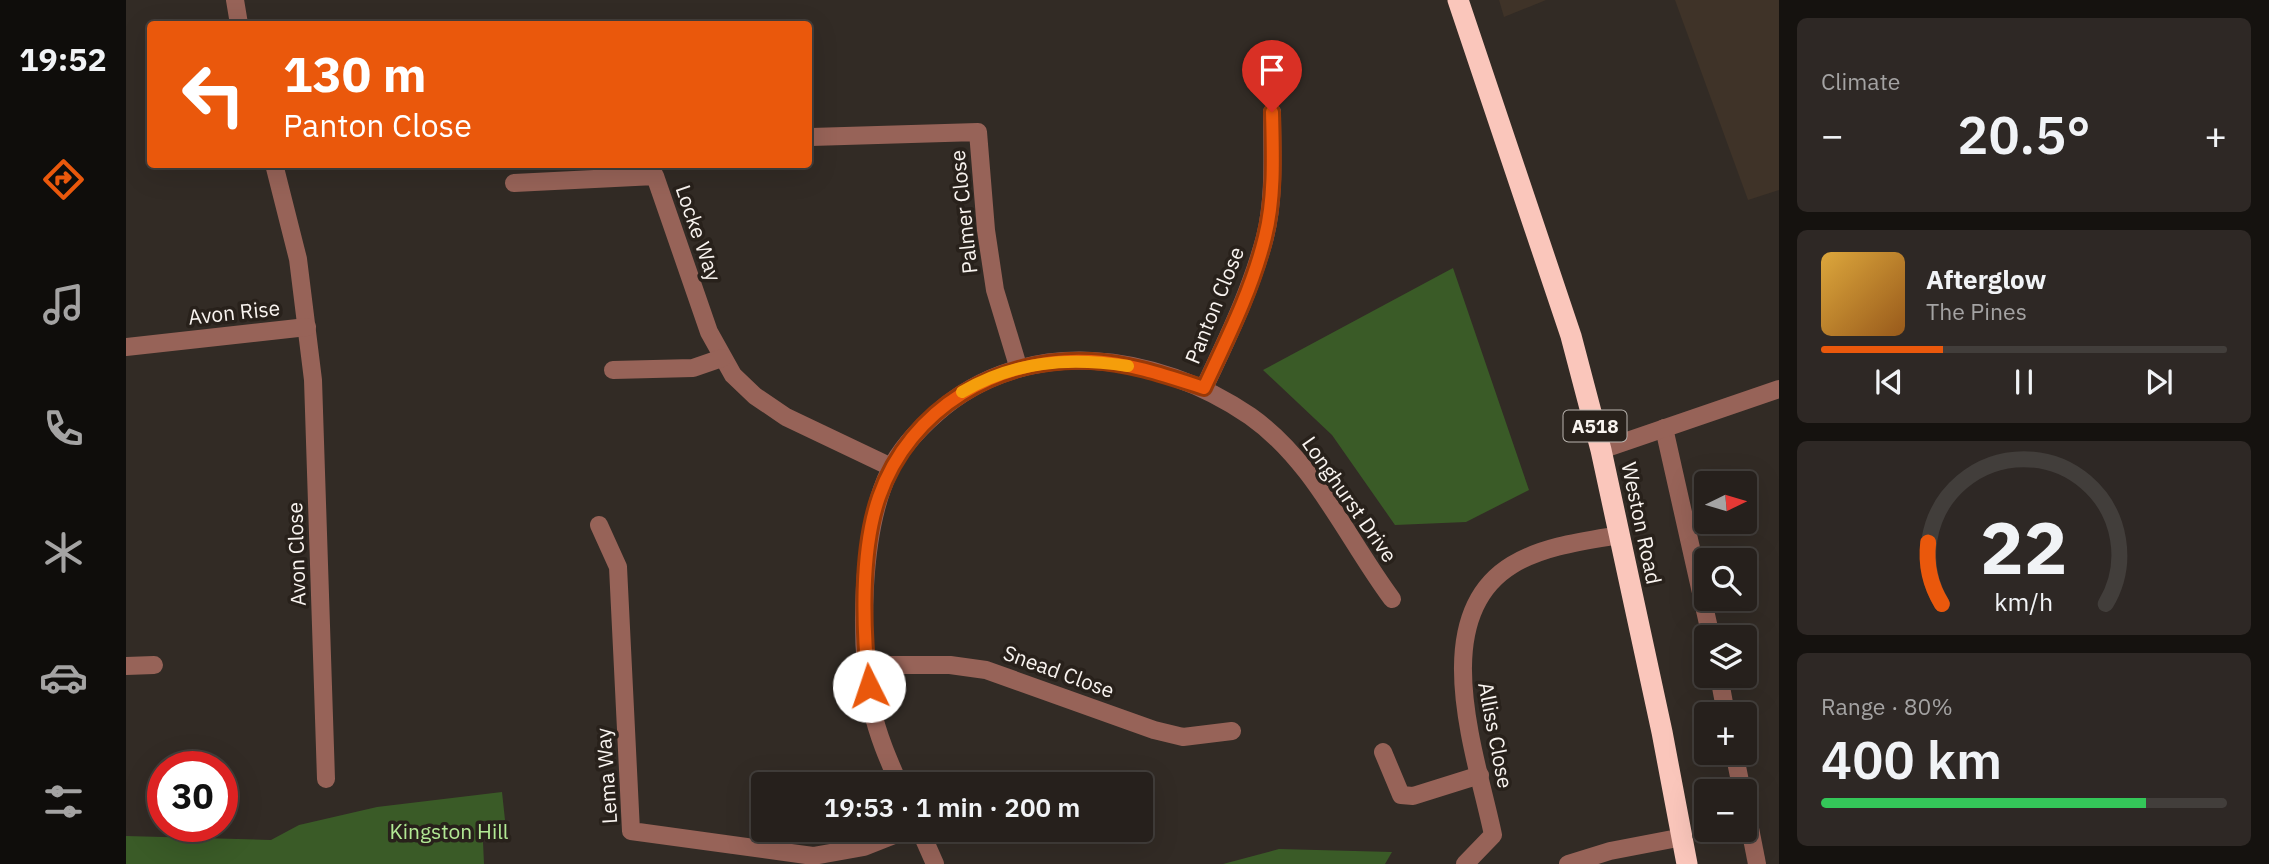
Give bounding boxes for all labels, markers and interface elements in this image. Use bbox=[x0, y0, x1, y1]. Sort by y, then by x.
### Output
text: 19:52 bbox=[19, 38, 107, 80]
pin bbox=[1242, 40, 1302, 112]
text: 130 m bbox=[283, 42, 427, 105]
icon: left bbox=[168, 49, 259, 140]
icon: arrive bbox=[1253, 51, 1291, 89]
text: Climate bbox=[1821, 66, 1900, 96]
text: 20.5° bbox=[1957, 101, 2091, 168]
text: Panton Close bbox=[283, 104, 472, 146]
text: − bbox=[1821, 110, 1844, 159]
text: + bbox=[2204, 110, 2227, 159]
street label: Palmer Close bbox=[943, 149, 983, 275]
icon: directions bbox=[39, 155, 88, 204]
street label: Locke Way bbox=[669, 181, 729, 285]
street label: Panton Close bbox=[1178, 242, 1250, 368]
text: Afterglow bbox=[1926, 262, 2046, 296]
icon: music bbox=[39, 280, 88, 329]
street label: Avon Rise bbox=[187, 293, 281, 331]
text: The Pines bbox=[1926, 296, 2027, 326]
icon: previous bbox=[1870, 363, 1908, 401]
icon: pause bbox=[2005, 363, 2043, 401]
icon: next bbox=[2140, 363, 2178, 401]
icon: phone bbox=[39, 404, 88, 453]
road number: A518 bbox=[1564, 410, 1626, 442]
street label: Longhurst Drive bbox=[1296, 430, 1404, 568]
street label: Weston Road bbox=[1615, 459, 1669, 587]
north arrow bbox=[1694, 471, 1757, 534]
map controls bbox=[1694, 471, 1757, 842]
text: 22 bbox=[1980, 499, 2068, 594]
street label: Avon Close bbox=[280, 501, 312, 607]
icon: climate bbox=[39, 528, 88, 577]
button: search bbox=[1694, 548, 1757, 611]
text: km/h bbox=[1995, 585, 2053, 618]
button: layers bbox=[1694, 625, 1757, 688]
street label: Snead Close bbox=[1000, 638, 1118, 704]
position arrow bbox=[832, 649, 906, 723]
icon: car bbox=[39, 653, 88, 702]
street label: Alliss Close bbox=[1472, 680, 1520, 790]
text: Range · 80% bbox=[1821, 691, 1953, 721]
button: + bbox=[1694, 702, 1757, 765]
street label: Lema Way bbox=[589, 726, 623, 825]
text: 400 km bbox=[1821, 726, 2002, 793]
speed limit sign: 30 bbox=[147, 751, 238, 842]
icon: filters bbox=[39, 777, 88, 826]
button: − bbox=[1694, 779, 1757, 842]
text: 19:53 · 1 min · 200 m bbox=[824, 790, 1080, 824]
park label: Kingston Hill bbox=[389, 817, 509, 845]

